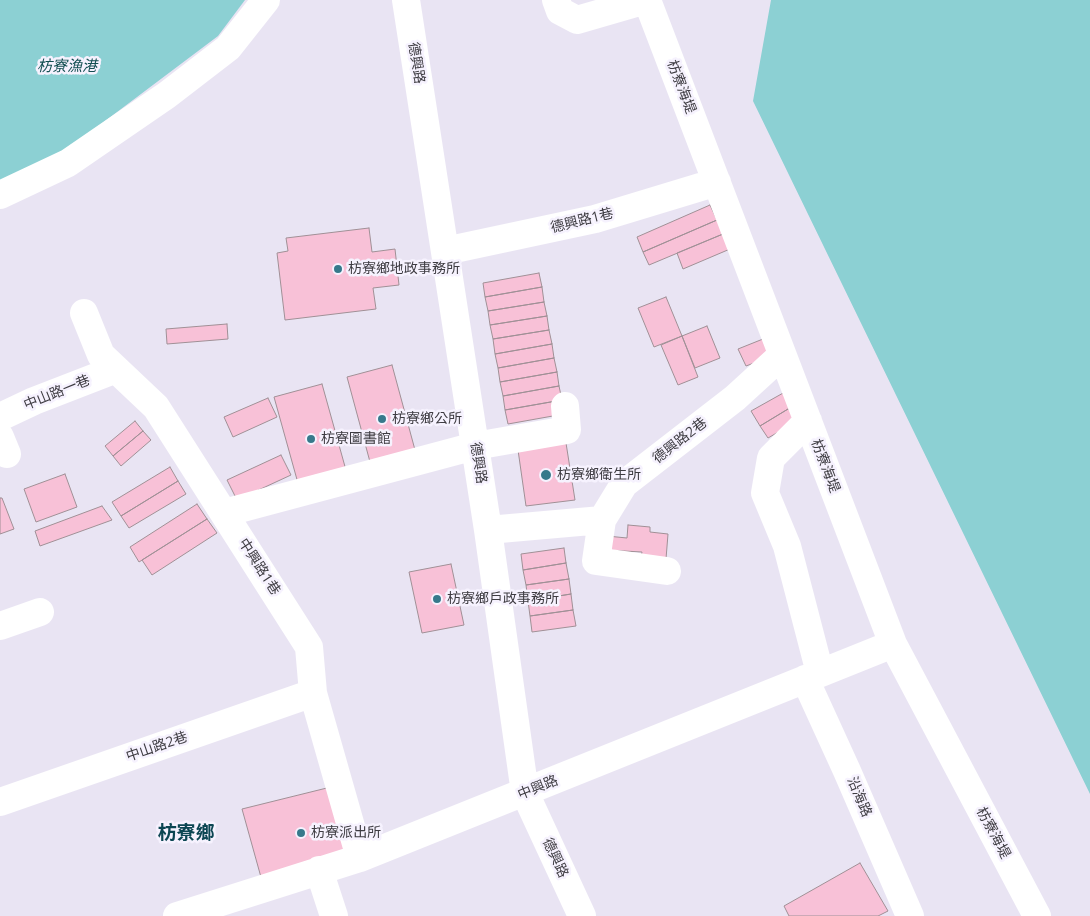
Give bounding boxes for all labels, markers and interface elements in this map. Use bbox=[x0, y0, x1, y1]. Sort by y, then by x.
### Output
street label: 德興路 bbox=[404, 41, 428, 85]
water label: 枋寮漁港 bbox=[37, 58, 97, 76]
street label: 枋寮海堤 bbox=[663, 58, 699, 116]
street label: 德興路1巷 bbox=[549, 205, 615, 237]
place label: 枋寮鄉地政事務所 bbox=[348, 261, 460, 277]
marker: 枋寮鄉地政事務所 bbox=[332, 263, 344, 275]
street label: 中山路一巷 bbox=[21, 372, 93, 414]
place label: 枋寮鄉公所 bbox=[392, 411, 462, 427]
marker: 枋寮鄉公所 bbox=[376, 413, 388, 425]
street label: 德興路2巷 bbox=[650, 415, 710, 467]
place label: 枋寮圖書館 bbox=[321, 431, 391, 447]
marker: 枋寮圖書館 bbox=[305, 433, 317, 445]
street label: 枋寮海堤 bbox=[807, 437, 843, 495]
street label: 德興路 bbox=[466, 441, 490, 485]
place label: 枋寮鄉衛生所 bbox=[557, 467, 641, 483]
marker: 枋寮鄉衛生所 bbox=[539, 468, 553, 482]
street label: 中興路1巷 bbox=[235, 536, 283, 598]
place label: 枋寮鄉戶政事務所 bbox=[447, 591, 559, 607]
marker: 枋寮鄉戶政事務所 bbox=[431, 593, 443, 605]
street label: 中山路2巷 bbox=[124, 729, 190, 765]
street label: 中興路 bbox=[515, 772, 561, 804]
street label: 沿海路 bbox=[843, 774, 875, 820]
street label: 枋寮海堤 bbox=[972, 804, 1014, 862]
district label: 枋寮鄉 bbox=[158, 823, 214, 845]
place label: 枋寮派出所 bbox=[311, 825, 381, 841]
marker: 枋寮派出所 bbox=[295, 827, 307, 839]
street label: 德興路 bbox=[539, 835, 571, 881]

